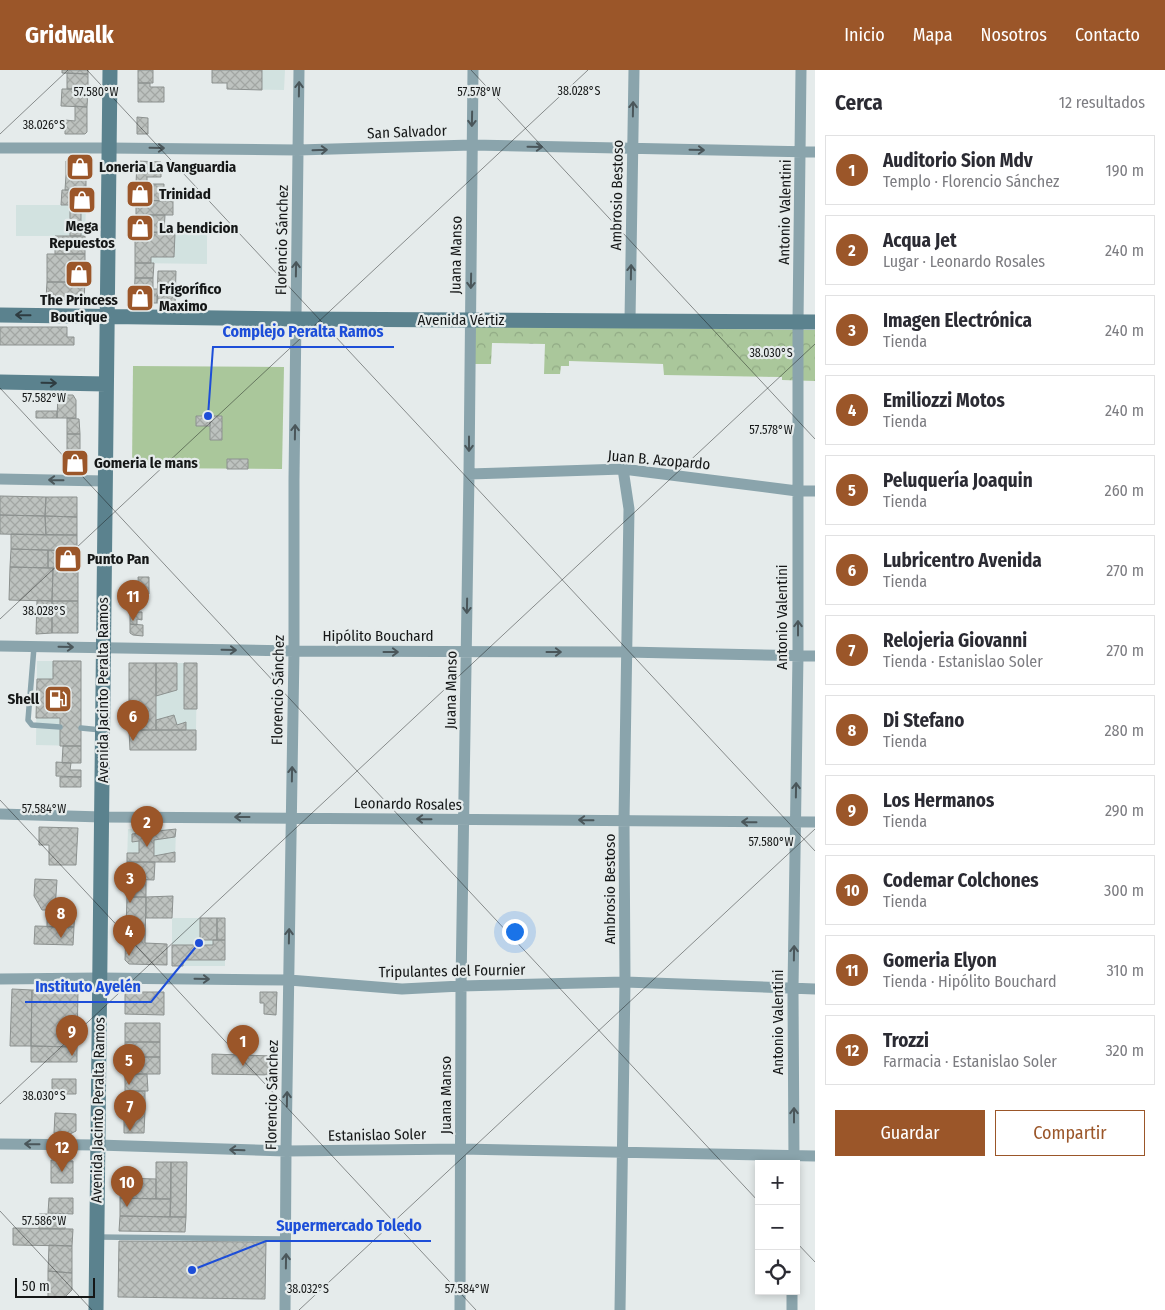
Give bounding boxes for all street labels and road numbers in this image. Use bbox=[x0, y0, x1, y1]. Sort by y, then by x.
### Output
street label: San Salvador bbox=[367, 122, 448, 142]
street label: Ambrosio Bestoso bbox=[607, 139, 627, 250]
street label: Antonio Valentini bbox=[775, 159, 795, 265]
street label: Florencio Sánchez bbox=[272, 185, 292, 295]
street label: Juana Manso bbox=[446, 216, 466, 294]
street label: Avenida Vértiz bbox=[417, 311, 505, 329]
street label: Juan B. Azopardo bbox=[607, 447, 711, 473]
street label: Antonio Valentini bbox=[773, 564, 791, 670]
street label: Avenida Jacinto Peralta Ramos bbox=[94, 597, 112, 783]
street label: Hipólito Bouchard bbox=[322, 627, 434, 645]
street label: Florencio Sánchez bbox=[268, 635, 288, 745]
street label: Juana Manso bbox=[441, 651, 461, 729]
street label: Leonardo Rosales bbox=[354, 794, 462, 814]
street label: Ambrosio Bestoso bbox=[601, 834, 619, 944]
street label: Tripulantes del Fournier bbox=[378, 961, 526, 981]
street label: Antonio Valentini bbox=[769, 969, 787, 1075]
street label: Avenida Jacinto Peralta Ramos bbox=[87, 1017, 109, 1203]
street label: Florencio Sánchez bbox=[262, 1040, 282, 1150]
street label: Juana Manso bbox=[437, 1056, 455, 1134]
street label: Estanislao Soler bbox=[328, 1125, 427, 1145]

